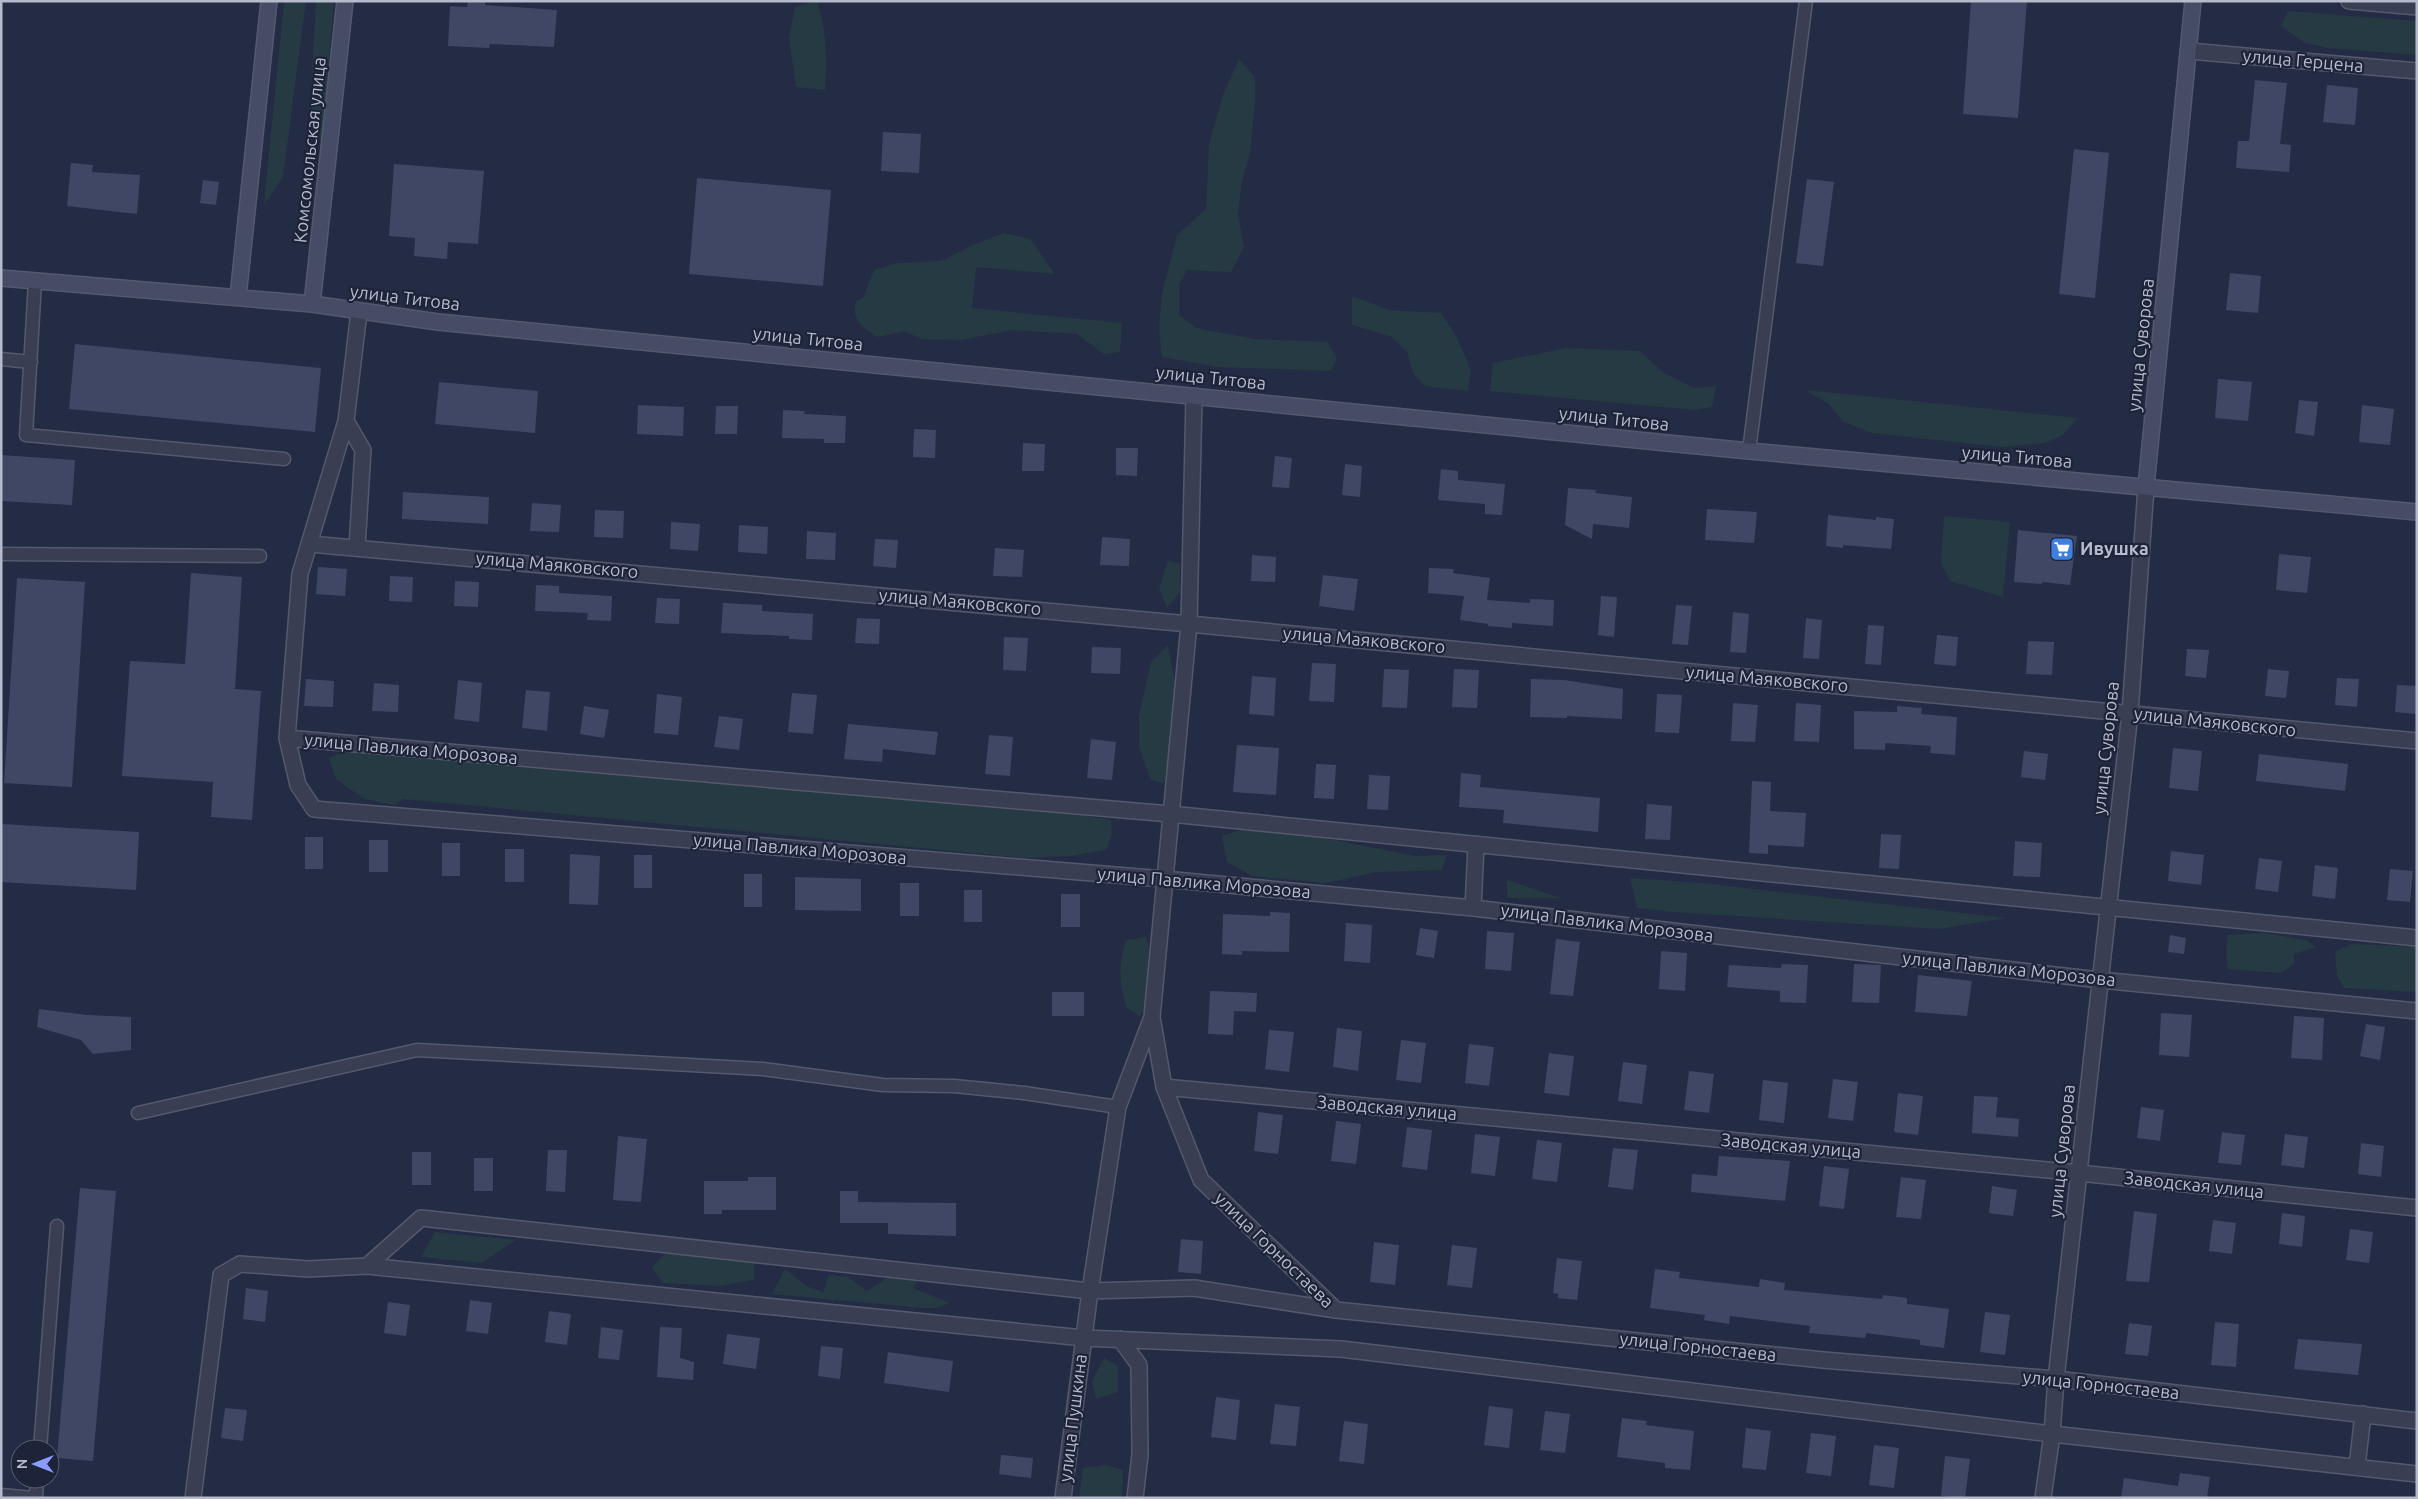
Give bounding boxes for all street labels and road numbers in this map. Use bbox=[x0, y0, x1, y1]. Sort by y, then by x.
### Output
street label: улица Герцена bbox=[2242, 45, 2364, 75]
street label: Комсомольская улица bbox=[289, 56, 329, 244]
street label: улица Суворова bbox=[2123, 277, 2157, 412]
street label: улица Титова bbox=[349, 280, 461, 314]
street label: улица Титова bbox=[752, 322, 864, 354]
street label: улица Титова bbox=[1155, 361, 1267, 393]
street label: улица Титова bbox=[1558, 402, 1670, 434]
street label: улица Титова bbox=[1961, 441, 2073, 471]
street label: улица Маяковского bbox=[475, 547, 639, 581]
street label: улица Маяковского bbox=[878, 584, 1042, 618]
street label: улица Маяковского bbox=[1282, 622, 1446, 656]
street label: улица Маяковского bbox=[1685, 661, 1849, 695]
street label: улица Суворова bbox=[2088, 680, 2122, 815]
street label: улица Маяковского bbox=[2133, 703, 2297, 739]
street label: улица Павлика Морозова bbox=[303, 729, 519, 767]
street label: улица Павлика Морозова bbox=[692, 829, 908, 867]
street label: улица Павлика Морозова bbox=[1096, 863, 1312, 901]
street label: улица Павлика Морозова bbox=[1500, 899, 1715, 945]
street label: улица Павлика Морозова bbox=[1902, 947, 2117, 989]
street label: улица Суворова bbox=[2044, 1083, 2078, 1218]
street label: Заводская улица bbox=[1316, 1091, 1458, 1123]
street label: Заводская улица bbox=[1720, 1129, 1862, 1161]
street label: Заводская улица bbox=[2123, 1167, 2265, 1201]
street label: улица Горностаева bbox=[1211, 1187, 1338, 1311]
street label: улица Горностаева bbox=[1619, 1328, 1778, 1364]
street label: улица Пушкина bbox=[1054, 1353, 1090, 1483]
street label: улица Горностаева bbox=[2022, 1366, 2181, 1402]

